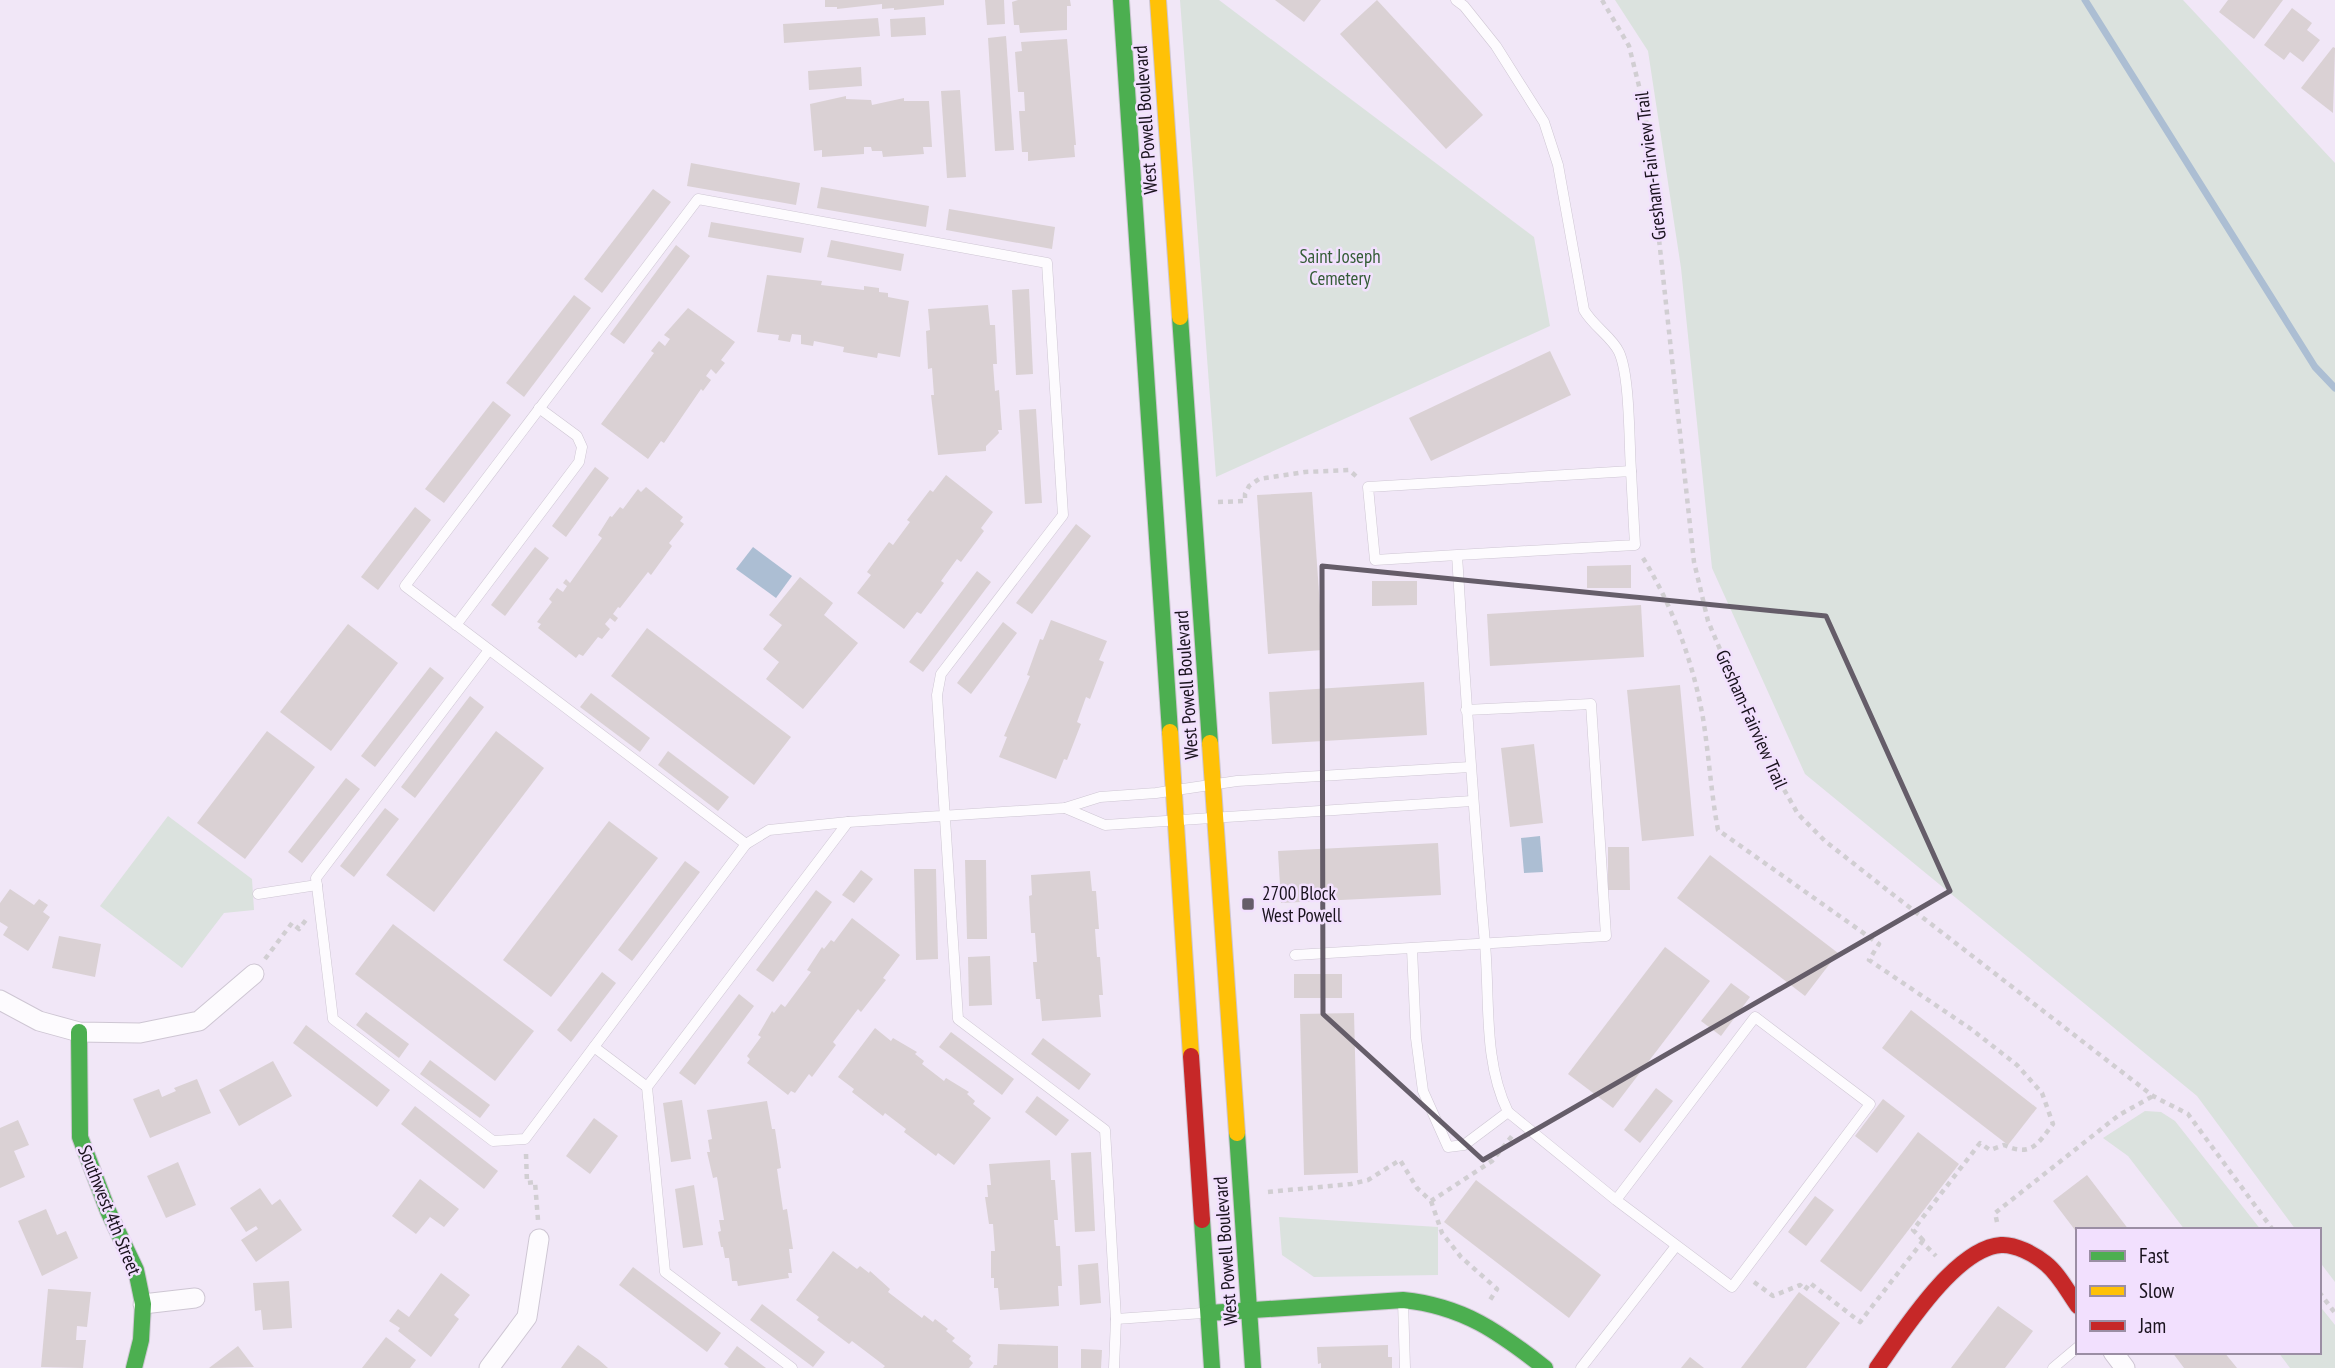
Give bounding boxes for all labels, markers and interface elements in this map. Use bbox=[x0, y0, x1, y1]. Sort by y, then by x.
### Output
street label: West Powell Boulevard bbox=[1128, 45, 1162, 195]
street label: Gresham-Fairview Trail bbox=[1629, 90, 1671, 242]
park label: Saint Joseph Cemetery bbox=[1299, 244, 1381, 290]
street label: West Powell Boulevard bbox=[1169, 610, 1203, 760]
street label: Gresham-Fairview Trail bbox=[1711, 646, 1794, 793]
place label: 2700 Block West Powell bbox=[1262, 881, 1342, 927]
marker: 2700 Block West Powell bbox=[1240, 896, 1256, 912]
street label: Southwest 4th Street bbox=[73, 1141, 147, 1279]
street label: West Powell Boulevard bbox=[1208, 1176, 1242, 1326]
legend bbox=[2076, 1228, 2321, 1354]
text: Fast bbox=[2139, 1242, 2169, 1269]
text: Slow bbox=[2139, 1277, 2175, 1304]
text: Jam bbox=[2138, 1312, 2166, 1339]

